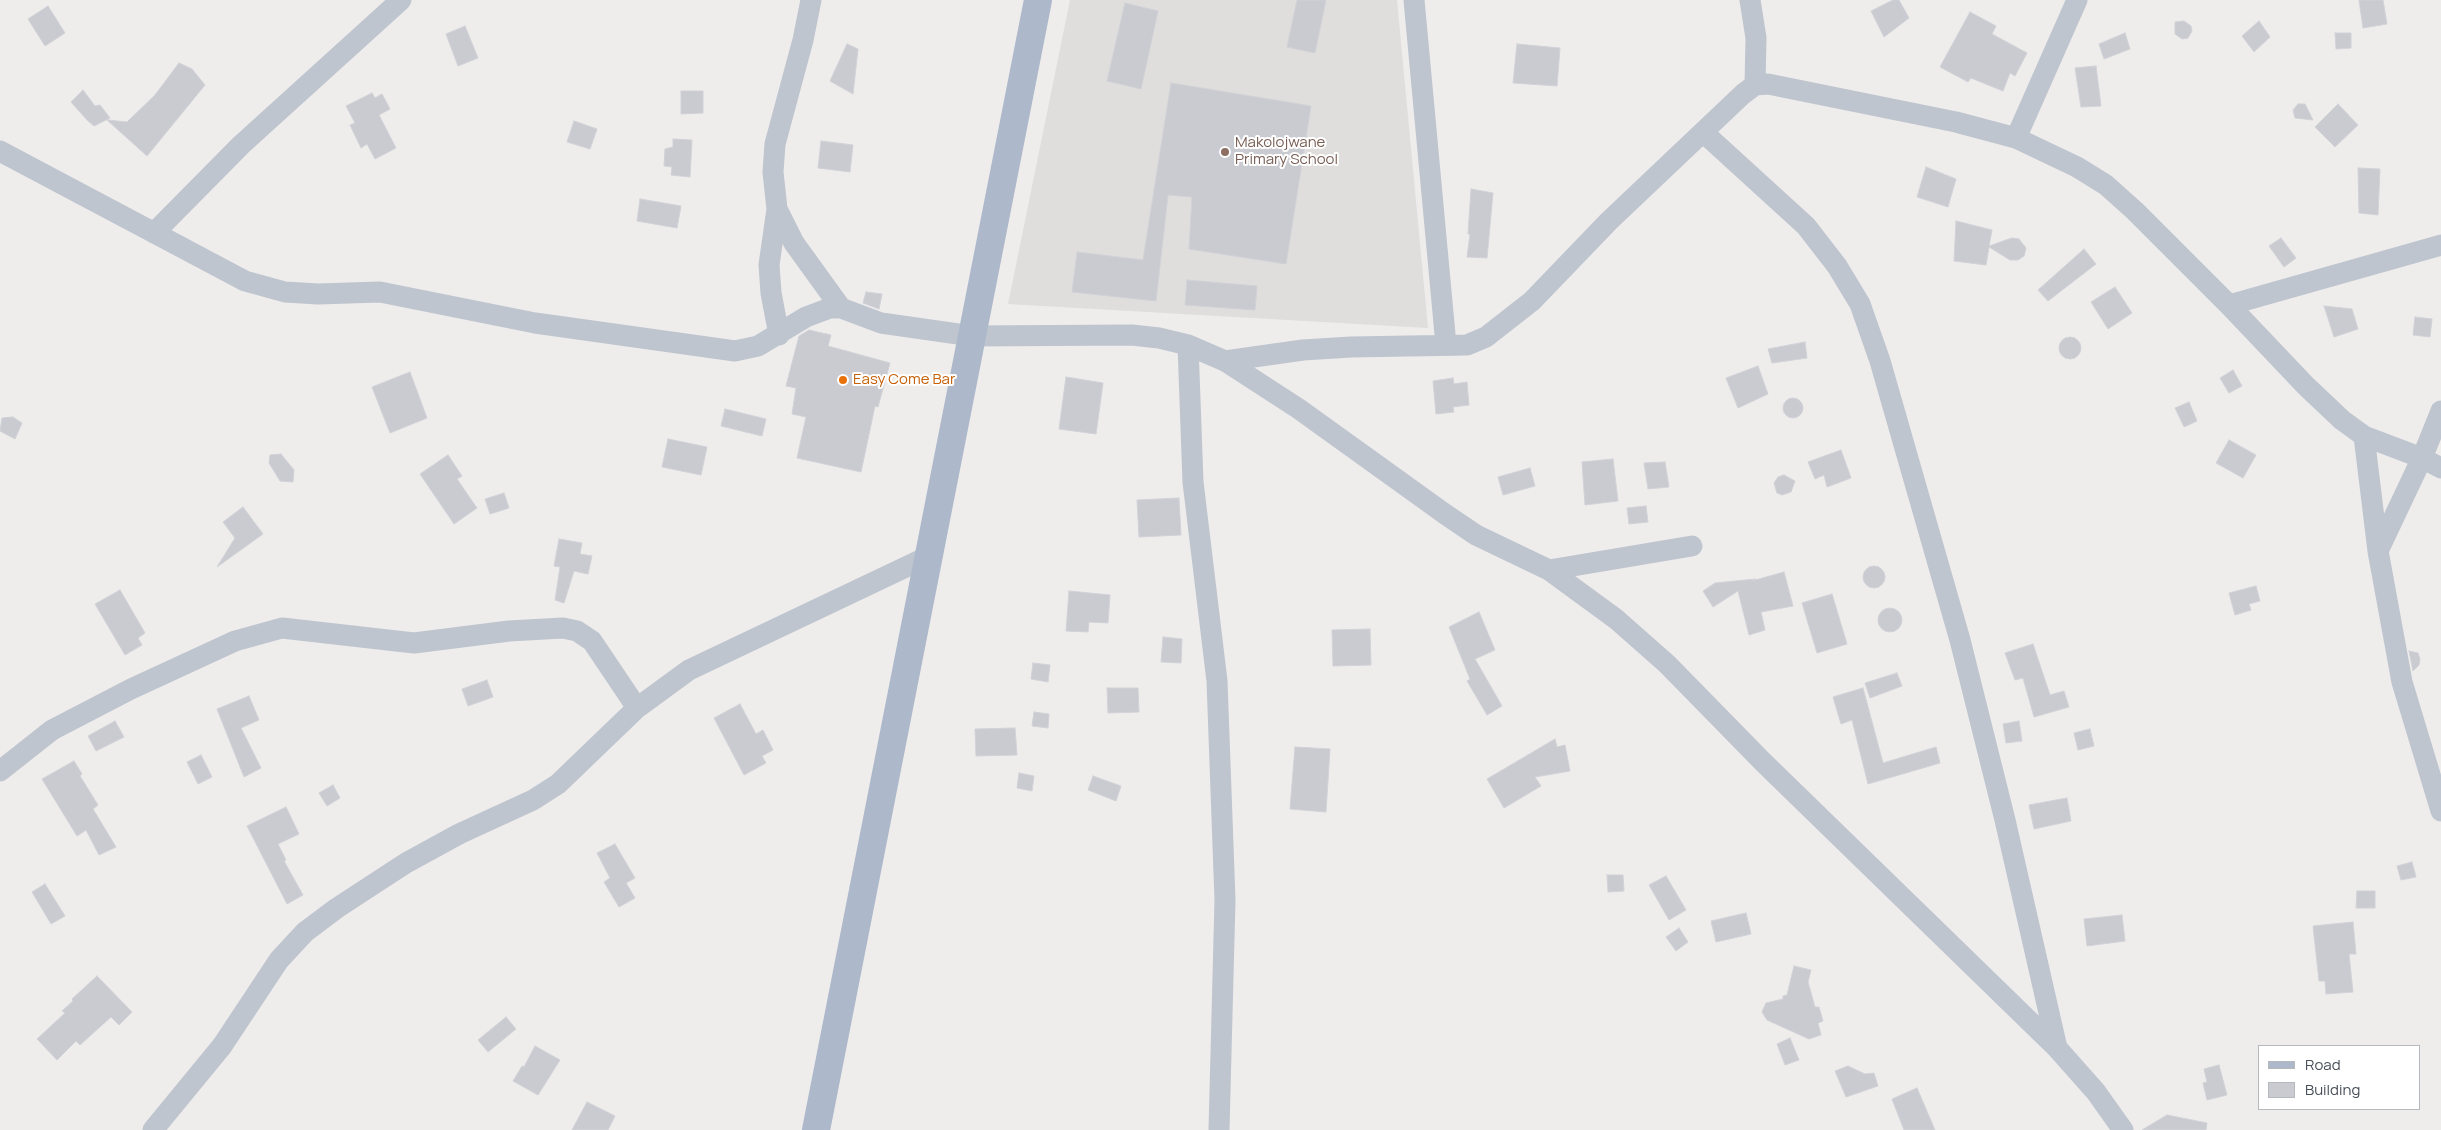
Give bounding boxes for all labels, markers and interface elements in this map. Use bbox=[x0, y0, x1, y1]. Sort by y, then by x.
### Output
place label: Makolojwane Primary School bbox=[1235, 134, 1338, 169]
marker: Makolojwane Primary School bbox=[1219, 146, 1231, 158]
place label: Easy Come Bar bbox=[853, 371, 955, 389]
marker: Easy Come Bar bbox=[837, 374, 849, 386]
legend bbox=[2258, 1045, 2421, 1110]
text: Road bbox=[2305, 1054, 2341, 1075]
text: Building bbox=[2305, 1079, 2360, 1100]

